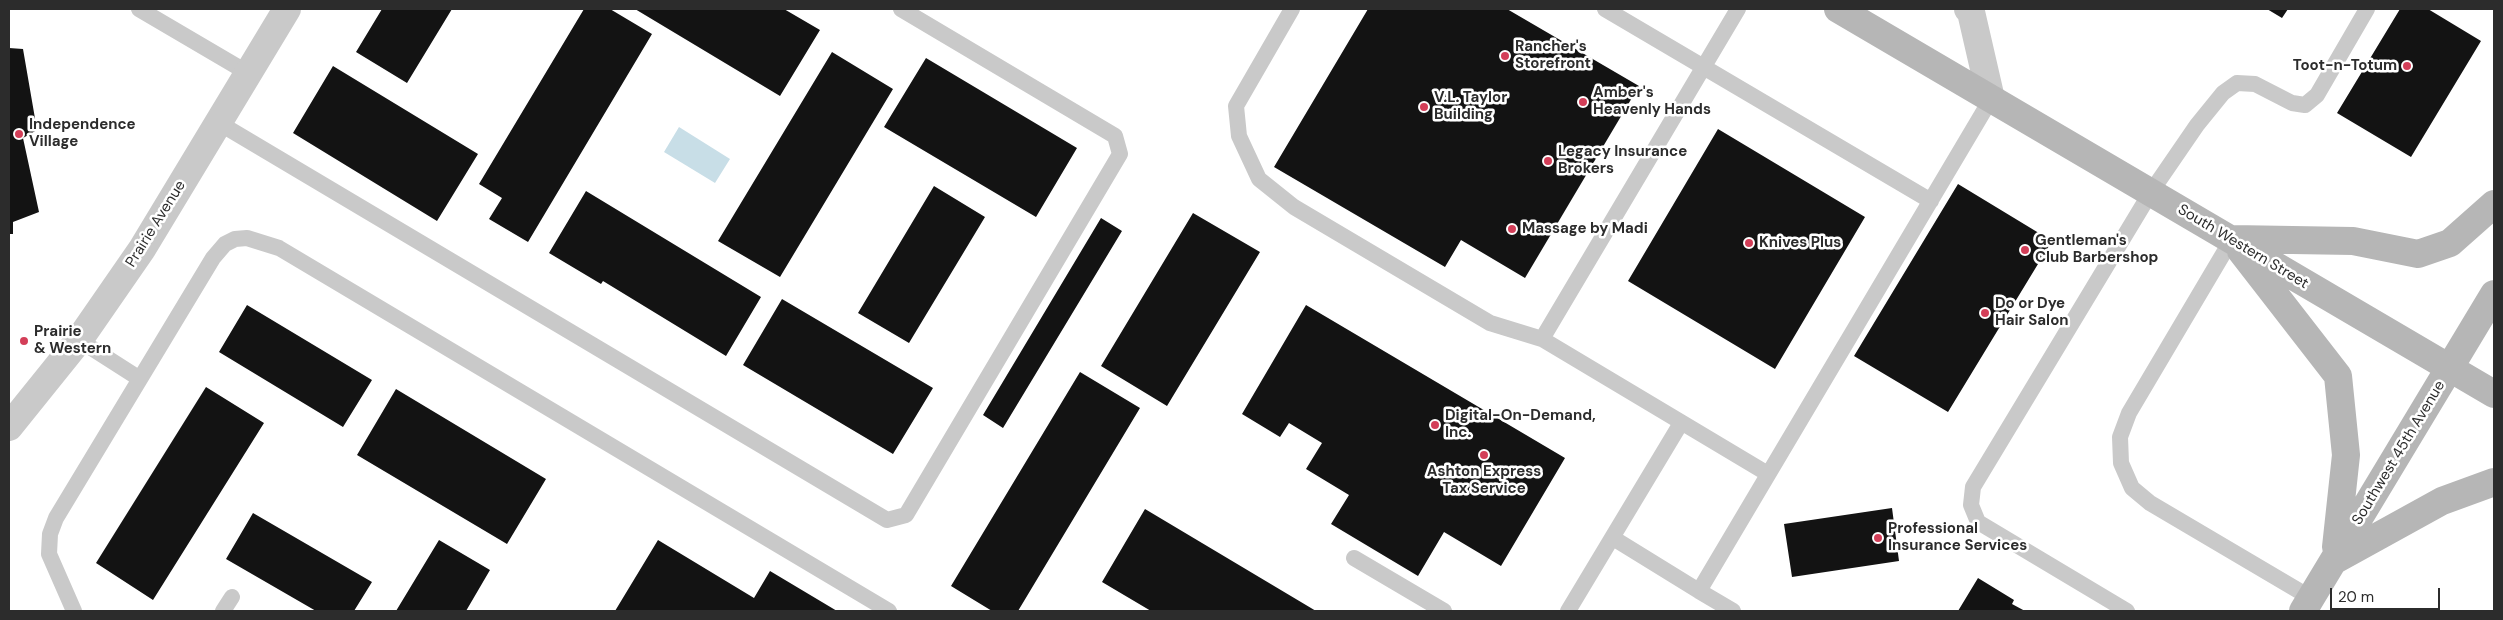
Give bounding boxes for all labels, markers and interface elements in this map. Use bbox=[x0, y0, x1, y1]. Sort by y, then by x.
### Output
place label: Rancher's Storefront bbox=[1515, 38, 1591, 73]
marker: Rancher's Storefront bbox=[1499, 50, 1511, 62]
place label: Toot-n-Totum bbox=[2293, 57, 2397, 75]
marker: Toot-n-Totum bbox=[2401, 60, 2413, 72]
place label: Amber's Heavenly Hands bbox=[1593, 84, 1711, 119]
place label: V.L. Taylor Building bbox=[1434, 89, 1507, 124]
marker: Amber's Heavenly Hands bbox=[1577, 96, 1589, 108]
marker: V.L. Taylor Building bbox=[1418, 101, 1430, 113]
place label: Independence Village bbox=[29, 116, 136, 151]
marker: Independence Village bbox=[13, 128, 25, 140]
place label: Legacy Insurance Brokers bbox=[1558, 143, 1687, 178]
marker: Legacy Insurance Brokers bbox=[1542, 155, 1554, 167]
street label: Prairie Avenue bbox=[122, 177, 190, 271]
street label: South Western Street bbox=[2175, 201, 2311, 293]
place label: Massage by Madi bbox=[1522, 220, 1648, 238]
marker: Massage by Madi bbox=[1506, 223, 1518, 235]
place label: Gentleman's Club Barbershop bbox=[2035, 232, 2158, 267]
place label: Knives Plus bbox=[1759, 234, 1841, 252]
marker: Knives Plus bbox=[1743, 237, 1755, 249]
marker: Gentleman's Club Barbershop bbox=[2019, 244, 2031, 256]
place label: Do or Dye Hair Salon bbox=[1995, 295, 2069, 330]
marker: Do or Dye Hair Salon bbox=[1979, 307, 1991, 319]
place label: Prairie & Western bbox=[34, 323, 111, 358]
marker: Prairie & Western bbox=[18, 335, 30, 347]
street label: Southwest 45th Avenue bbox=[2349, 378, 2449, 528]
place label: Digital-On-Demand, Inc. bbox=[1445, 407, 1596, 442]
marker: Digital-On-Demand, Inc. bbox=[1429, 419, 1441, 431]
marker: Ashton Express Tax Service bbox=[1478, 449, 1490, 461]
place label: Ashton Express Tax Service bbox=[1427, 463, 1541, 498]
place label: Professional Insurance Services bbox=[1888, 520, 2027, 555]
marker: Professional Insurance Services bbox=[1872, 532, 1884, 544]
scale bar bbox=[2333, 578, 2443, 610]
text: 20 m bbox=[2338, 587, 2374, 607]

